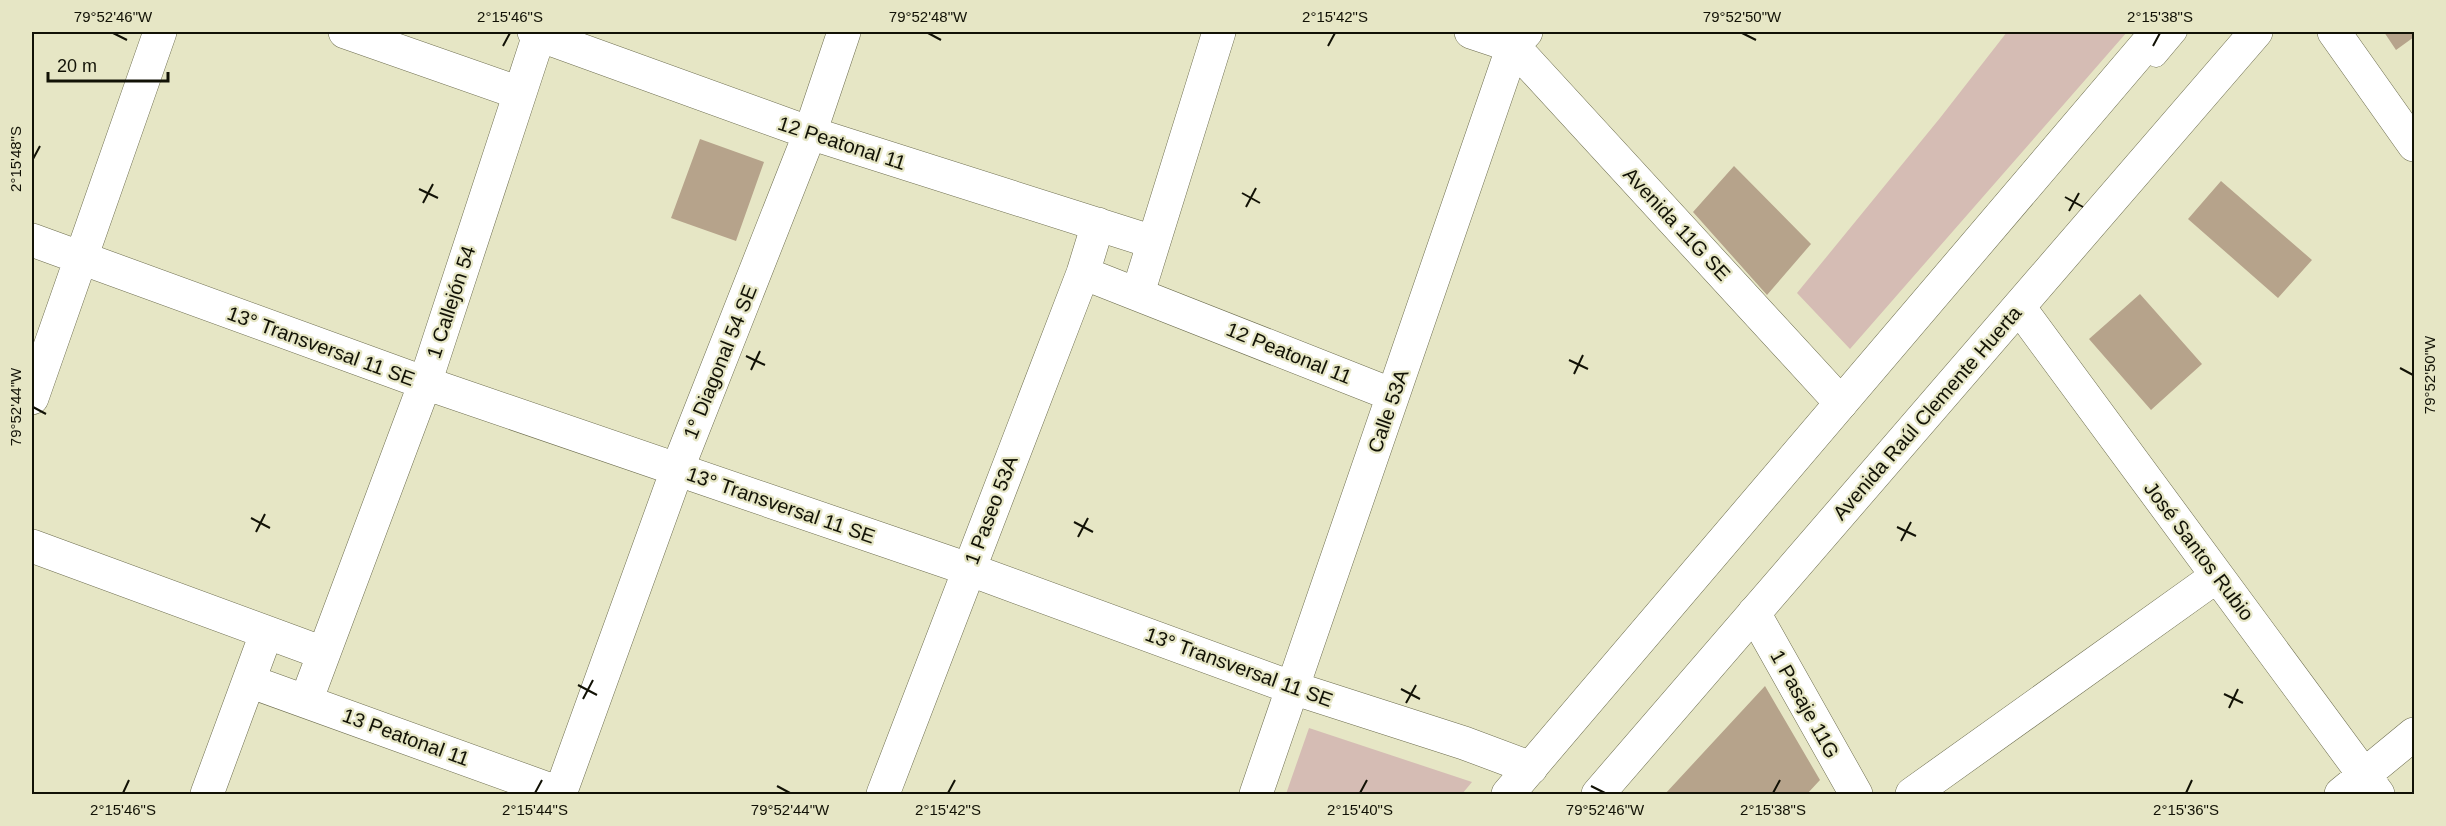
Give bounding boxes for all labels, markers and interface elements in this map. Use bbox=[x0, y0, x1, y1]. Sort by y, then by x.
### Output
text: 79°52'46"W bbox=[74, 8, 153, 25]
text: 2°15'46"S bbox=[477, 8, 543, 25]
text: 79°52'48"W bbox=[889, 8, 968, 25]
text: 2°15'42"S bbox=[1302, 8, 1368, 25]
text: 79°52'50"W bbox=[1703, 8, 1782, 25]
text: 2°15'38"S bbox=[2127, 8, 2193, 25]
scale bar bbox=[48, 45, 168, 83]
text: 20 m bbox=[57, 56, 97, 76]
street label: 12 Peatonal 11 bbox=[775, 112, 909, 174]
text: 2°15'48"S bbox=[7, 126, 24, 192]
street label: Avenida 11G SE bbox=[1619, 163, 1735, 285]
street label: 1 Callejón 54 bbox=[422, 243, 480, 361]
street label: 1° Diagonal 54 SE bbox=[679, 282, 761, 442]
street label: Avenida Raúl Clemente Huerta bbox=[1828, 301, 2026, 524]
street label: 13° Transversal 11 SE bbox=[224, 302, 418, 390]
street label: 12 Peatonal 11 bbox=[1223, 318, 1355, 388]
text: 79°52'50"W bbox=[2421, 335, 2438, 414]
street label: Calle 53A bbox=[1363, 366, 1413, 456]
text: 79°52'44"W bbox=[7, 367, 24, 446]
street label: 1 Paseo 53A bbox=[960, 452, 1022, 567]
street label: 13° Transversal 11 SE bbox=[684, 462, 878, 548]
street label: José Santos Rubio bbox=[2140, 477, 2258, 625]
street label: 13° Transversal 11 SE bbox=[1142, 623, 1336, 711]
street label: 1 Pasaje 11G bbox=[1766, 646, 1844, 762]
street label: 13 Peatonal 11 bbox=[340, 704, 472, 770]
text: 2°15'46"S bbox=[90, 801, 156, 818]
text: 2°15'44"S bbox=[502, 801, 568, 818]
text: 79°52'44"W bbox=[751, 801, 830, 818]
text: 2°15'42"S bbox=[915, 801, 981, 818]
text: 2°15'40"S bbox=[1327, 801, 1393, 818]
text: 79°52'46"W bbox=[1566, 801, 1645, 818]
text: 2°15'38"S bbox=[1740, 801, 1806, 818]
text: 2°15'36"S bbox=[2153, 801, 2219, 818]

